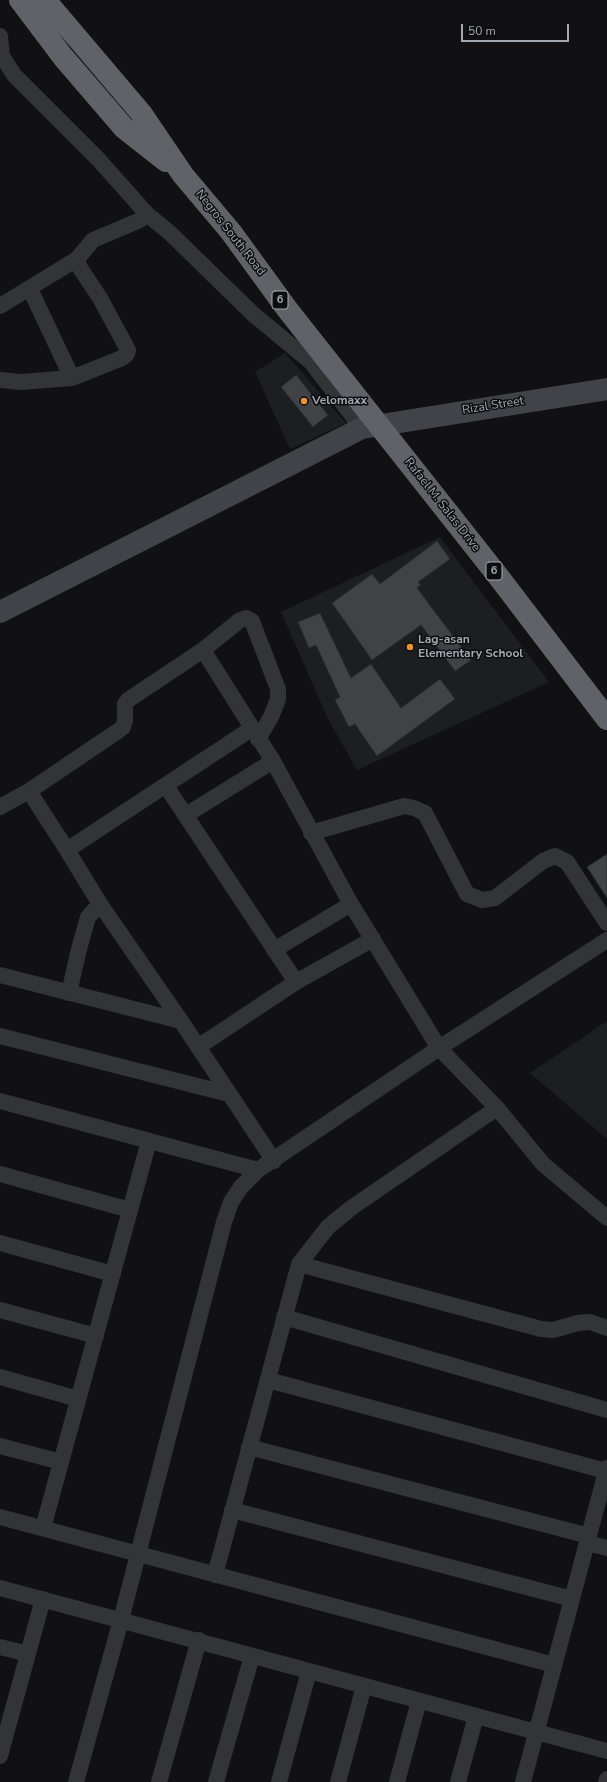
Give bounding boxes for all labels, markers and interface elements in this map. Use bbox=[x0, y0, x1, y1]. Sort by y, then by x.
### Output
scale bar bbox=[463, 16, 571, 42]
text: 50 m bbox=[468, 23, 496, 39]
street label: Negros South Road bbox=[192, 187, 268, 279]
road number: 6 bbox=[272, 291, 288, 309]
place label: Velomaxx bbox=[312, 394, 367, 408]
street label: Rizal Street bbox=[461, 394, 525, 418]
marker: Velomaxx bbox=[299, 396, 309, 406]
street label: Rafael M. Salas Drive bbox=[401, 455, 483, 555]
road number: 6 bbox=[486, 562, 502, 580]
place label: Lag-asan Elementary School bbox=[418, 633, 523, 661]
marker: Lag-asan Elementary School bbox=[405, 642, 415, 652]

